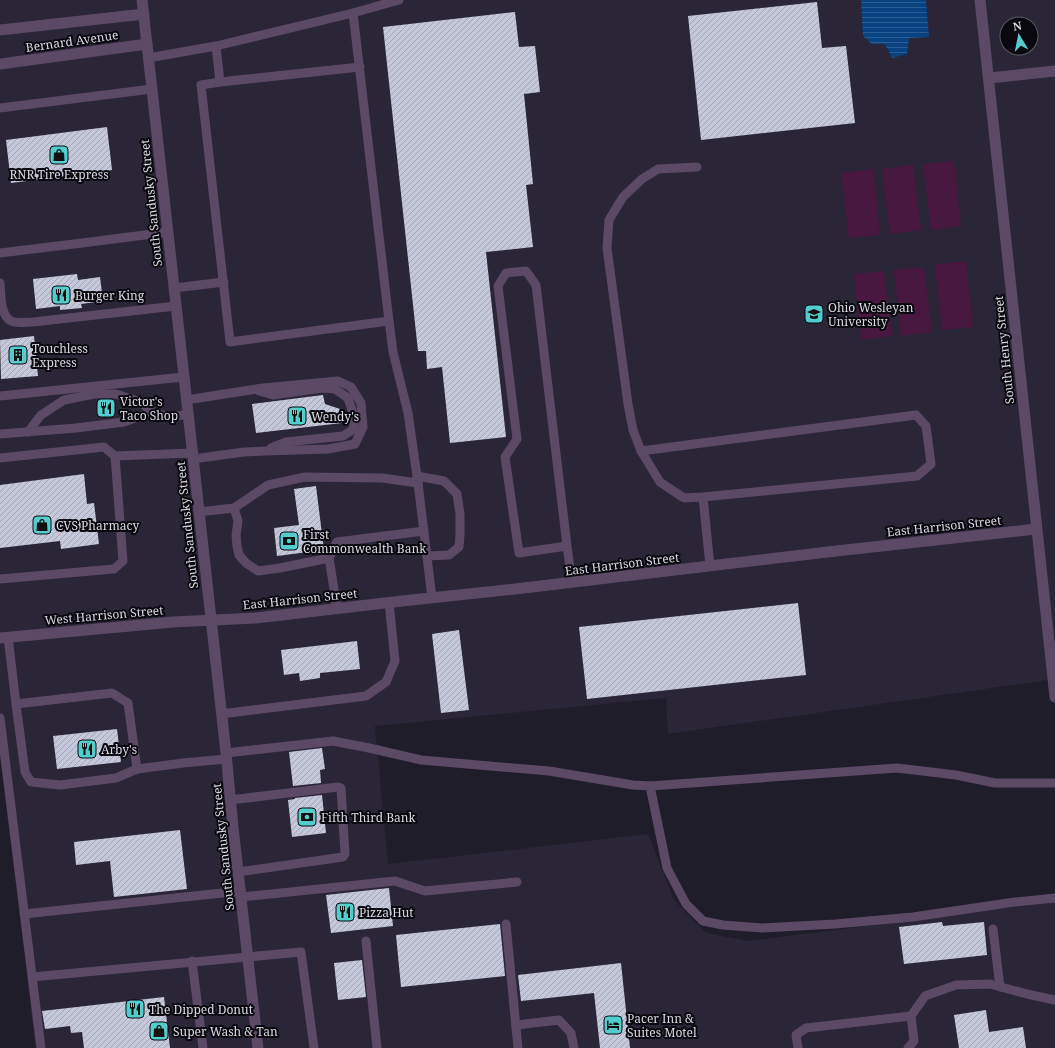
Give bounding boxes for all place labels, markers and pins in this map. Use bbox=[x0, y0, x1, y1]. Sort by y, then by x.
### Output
shop icon: RNR Tire Express bbox=[48, 144, 70, 166]
place label: RNR Tire Express bbox=[9, 166, 109, 183]
restaurant icon: Burger King bbox=[50, 284, 72, 306]
place label: Burger King bbox=[75, 287, 145, 304]
place label: Ohio Wesleyan University bbox=[828, 299, 914, 330]
school or university icon: Ohio Wesleyan University bbox=[803, 303, 825, 325]
place label: Touchless Express bbox=[32, 340, 88, 371]
building icon: Touchless Express bbox=[7, 344, 29, 366]
place label: Victor's Taco Shop bbox=[120, 393, 178, 424]
restaurant icon: Victor's Taco Shop bbox=[95, 397, 117, 419]
restaurant icon: Wendy's bbox=[286, 405, 308, 427]
place label: Wendy's bbox=[311, 408, 359, 425]
shop icon: CVS Pharmacy bbox=[31, 514, 53, 536]
place label: CVS Pharmacy bbox=[56, 517, 139, 534]
place label: First Commonwealth Bank bbox=[303, 526, 427, 557]
bank icon: First Commonwealth Bank bbox=[278, 530, 300, 552]
restaurant icon: Arby's bbox=[76, 738, 98, 760]
place label: Arby's bbox=[101, 741, 137, 758]
bank icon: Fifth Third Bank bbox=[296, 806, 318, 828]
place label: Fifth Third Bank bbox=[321, 809, 417, 826]
restaurant icon: Pizza Hut bbox=[334, 901, 356, 923]
place label: Pizza Hut bbox=[359, 904, 414, 921]
restaurant icon: The Dipped Donut bbox=[124, 998, 146, 1020]
place label: The Dipped Donut bbox=[149, 1001, 253, 1018]
place label: Pacer Inn & Suites Motel bbox=[627, 1010, 697, 1041]
hotel icon: Pacer Inn & Suites Motel bbox=[602, 1014, 624, 1036]
shop icon: Super Wash & Tan bbox=[148, 1020, 170, 1042]
place label: Super Wash & Tan bbox=[173, 1023, 278, 1040]

